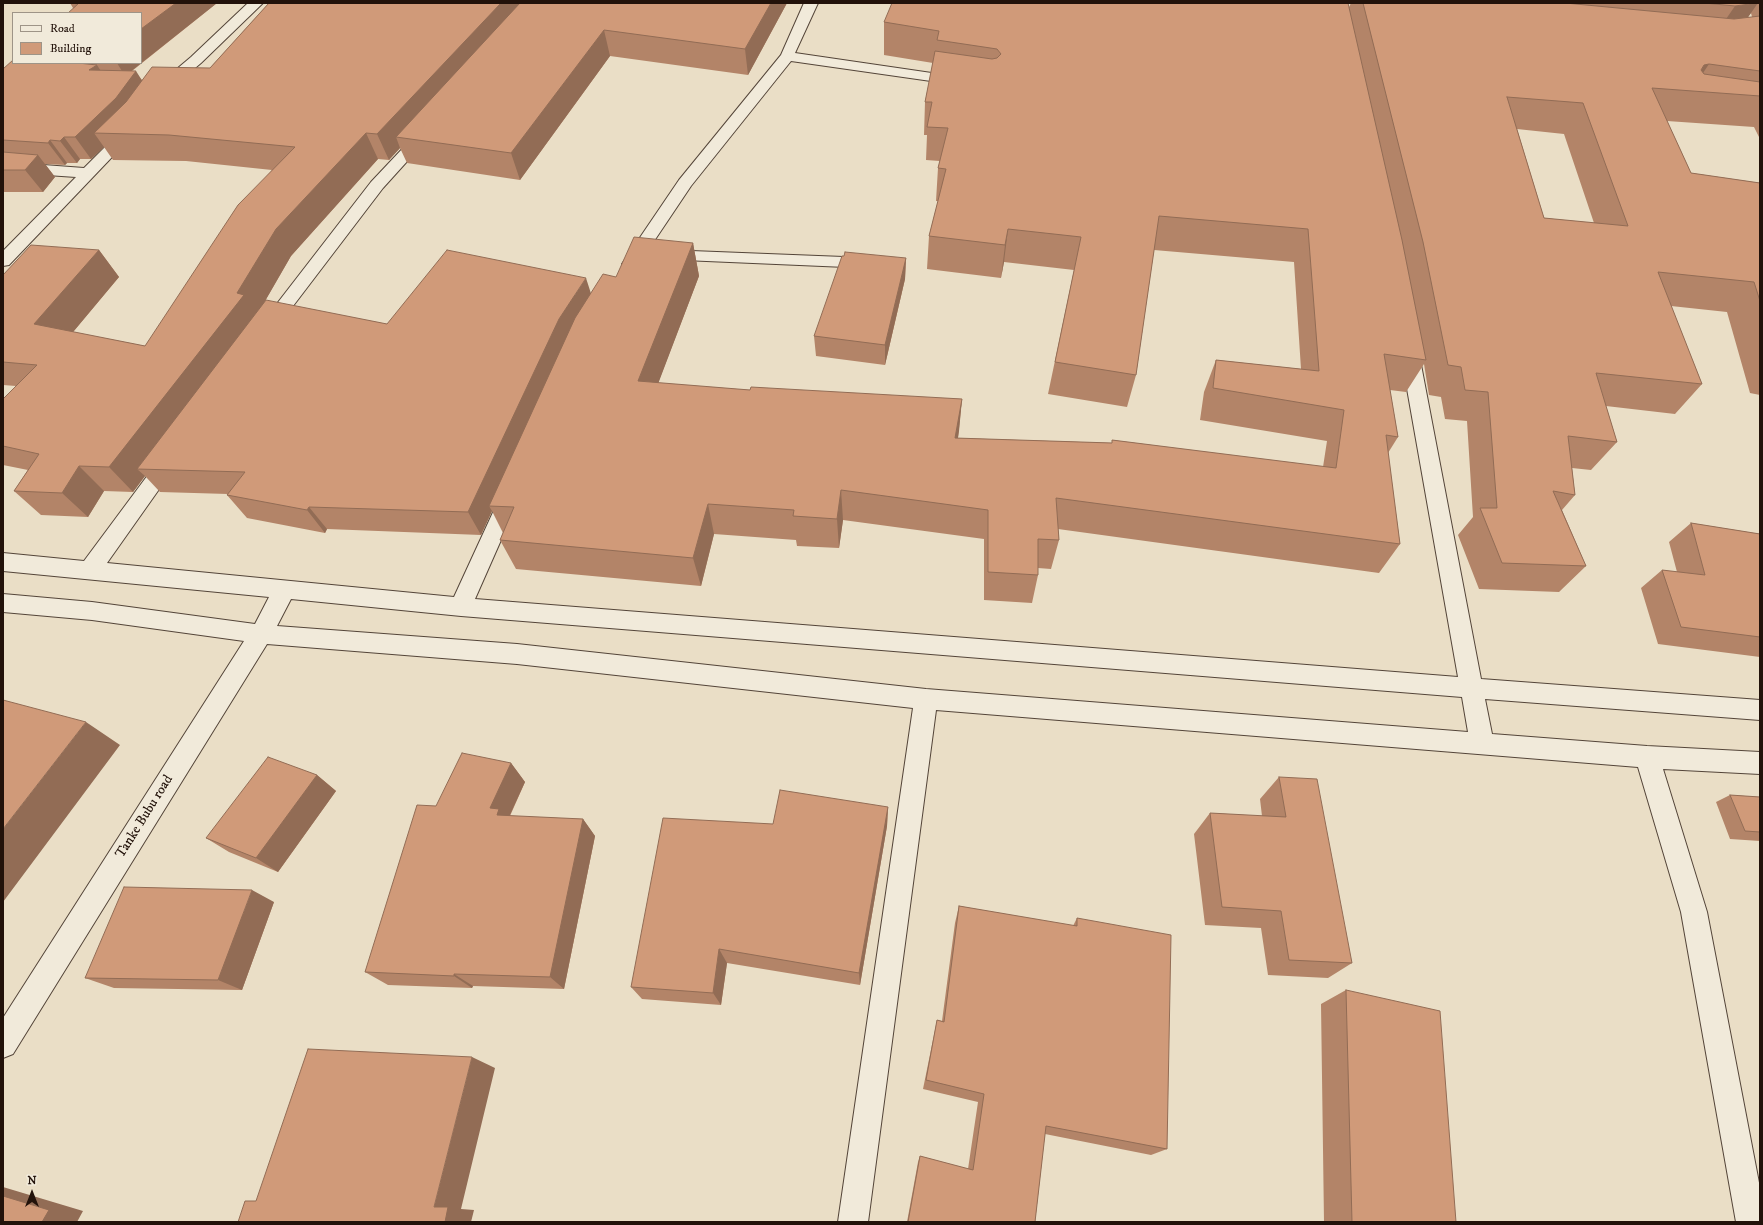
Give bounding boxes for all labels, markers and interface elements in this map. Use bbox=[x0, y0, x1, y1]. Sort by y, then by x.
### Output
legend bbox=[12, 12, 142, 64]
text: Road bbox=[50, 21, 75, 36]
text: Building bbox=[50, 41, 91, 56]
street label: Tanke Bubu road bbox=[113, 772, 177, 862]
north arrow bbox=[12, 1173, 52, 1213]
text: N bbox=[27, 1174, 37, 1188]

